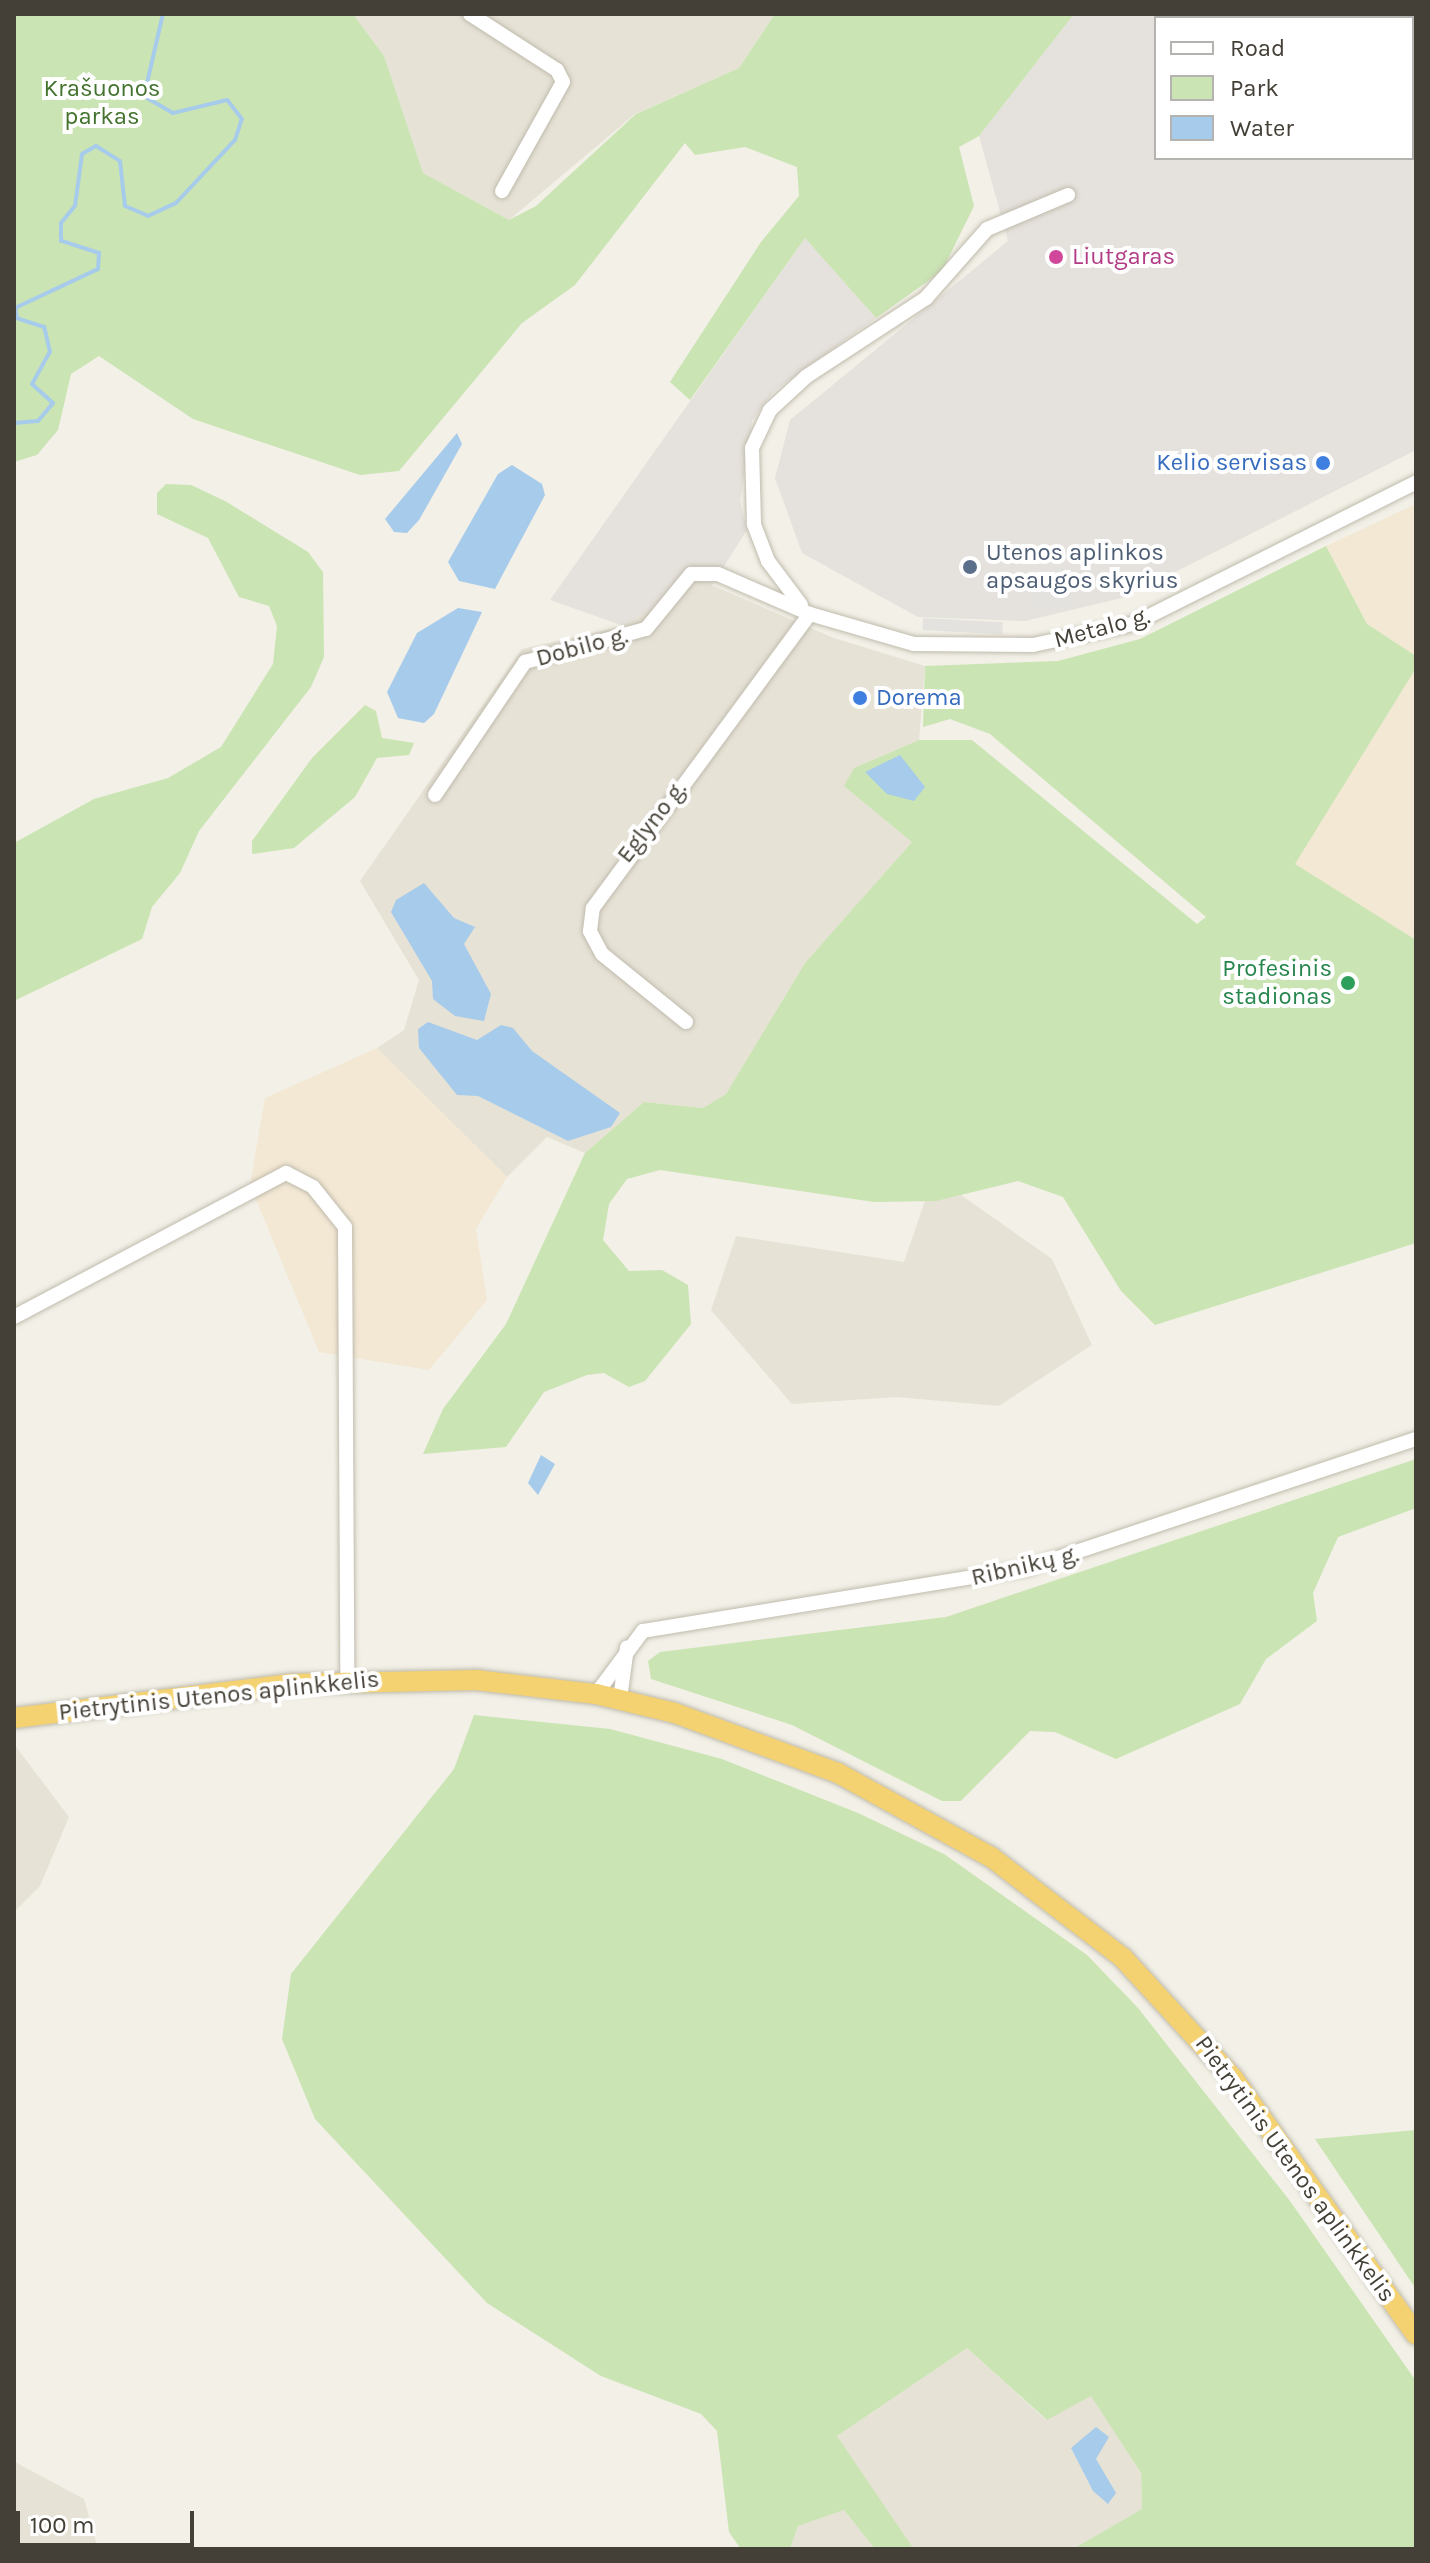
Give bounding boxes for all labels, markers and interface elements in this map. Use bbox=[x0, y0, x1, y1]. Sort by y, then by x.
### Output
legend bbox=[1154, 16, 1414, 160]
text: Road bbox=[1230, 34, 1285, 62]
text: Park bbox=[1230, 74, 1279, 102]
park label: Krašuonos parkas bbox=[44, 75, 160, 131]
text: Water bbox=[1230, 114, 1294, 142]
place label: Liutgaras bbox=[1072, 243, 1175, 271]
marker: Liutgaras bbox=[1047, 248, 1065, 266]
place label: Kelio servisas bbox=[1156, 449, 1307, 477]
marker: Kelio servisas bbox=[1314, 454, 1332, 472]
place label: Utenos aplinkos apsaugos skyrius bbox=[986, 539, 1178, 595]
marker: Utenos aplinkos apsaugos skyrius bbox=[961, 558, 979, 576]
street label: Metalo g. bbox=[1051, 601, 1153, 655]
street label: Dobilo g. bbox=[533, 621, 631, 673]
place label: Dorema bbox=[876, 684, 962, 712]
marker: Dorema bbox=[851, 689, 869, 707]
street label: Eglyno g. bbox=[611, 775, 693, 869]
place label: Profesinis stadionas bbox=[1222, 955, 1332, 1011]
marker: Profesinis stadionas bbox=[1339, 974, 1357, 992]
street label: Ribnikų g. bbox=[969, 1540, 1081, 1592]
street label: Pietrytinis Utenos aplinkkelis bbox=[57, 1665, 381, 1727]
street label: Pietrytinis Utenos aplinkkelis bbox=[1189, 2030, 1401, 2308]
scale bar bbox=[20, 2495, 198, 2545]
text: 100 m bbox=[30, 2511, 95, 2539]

